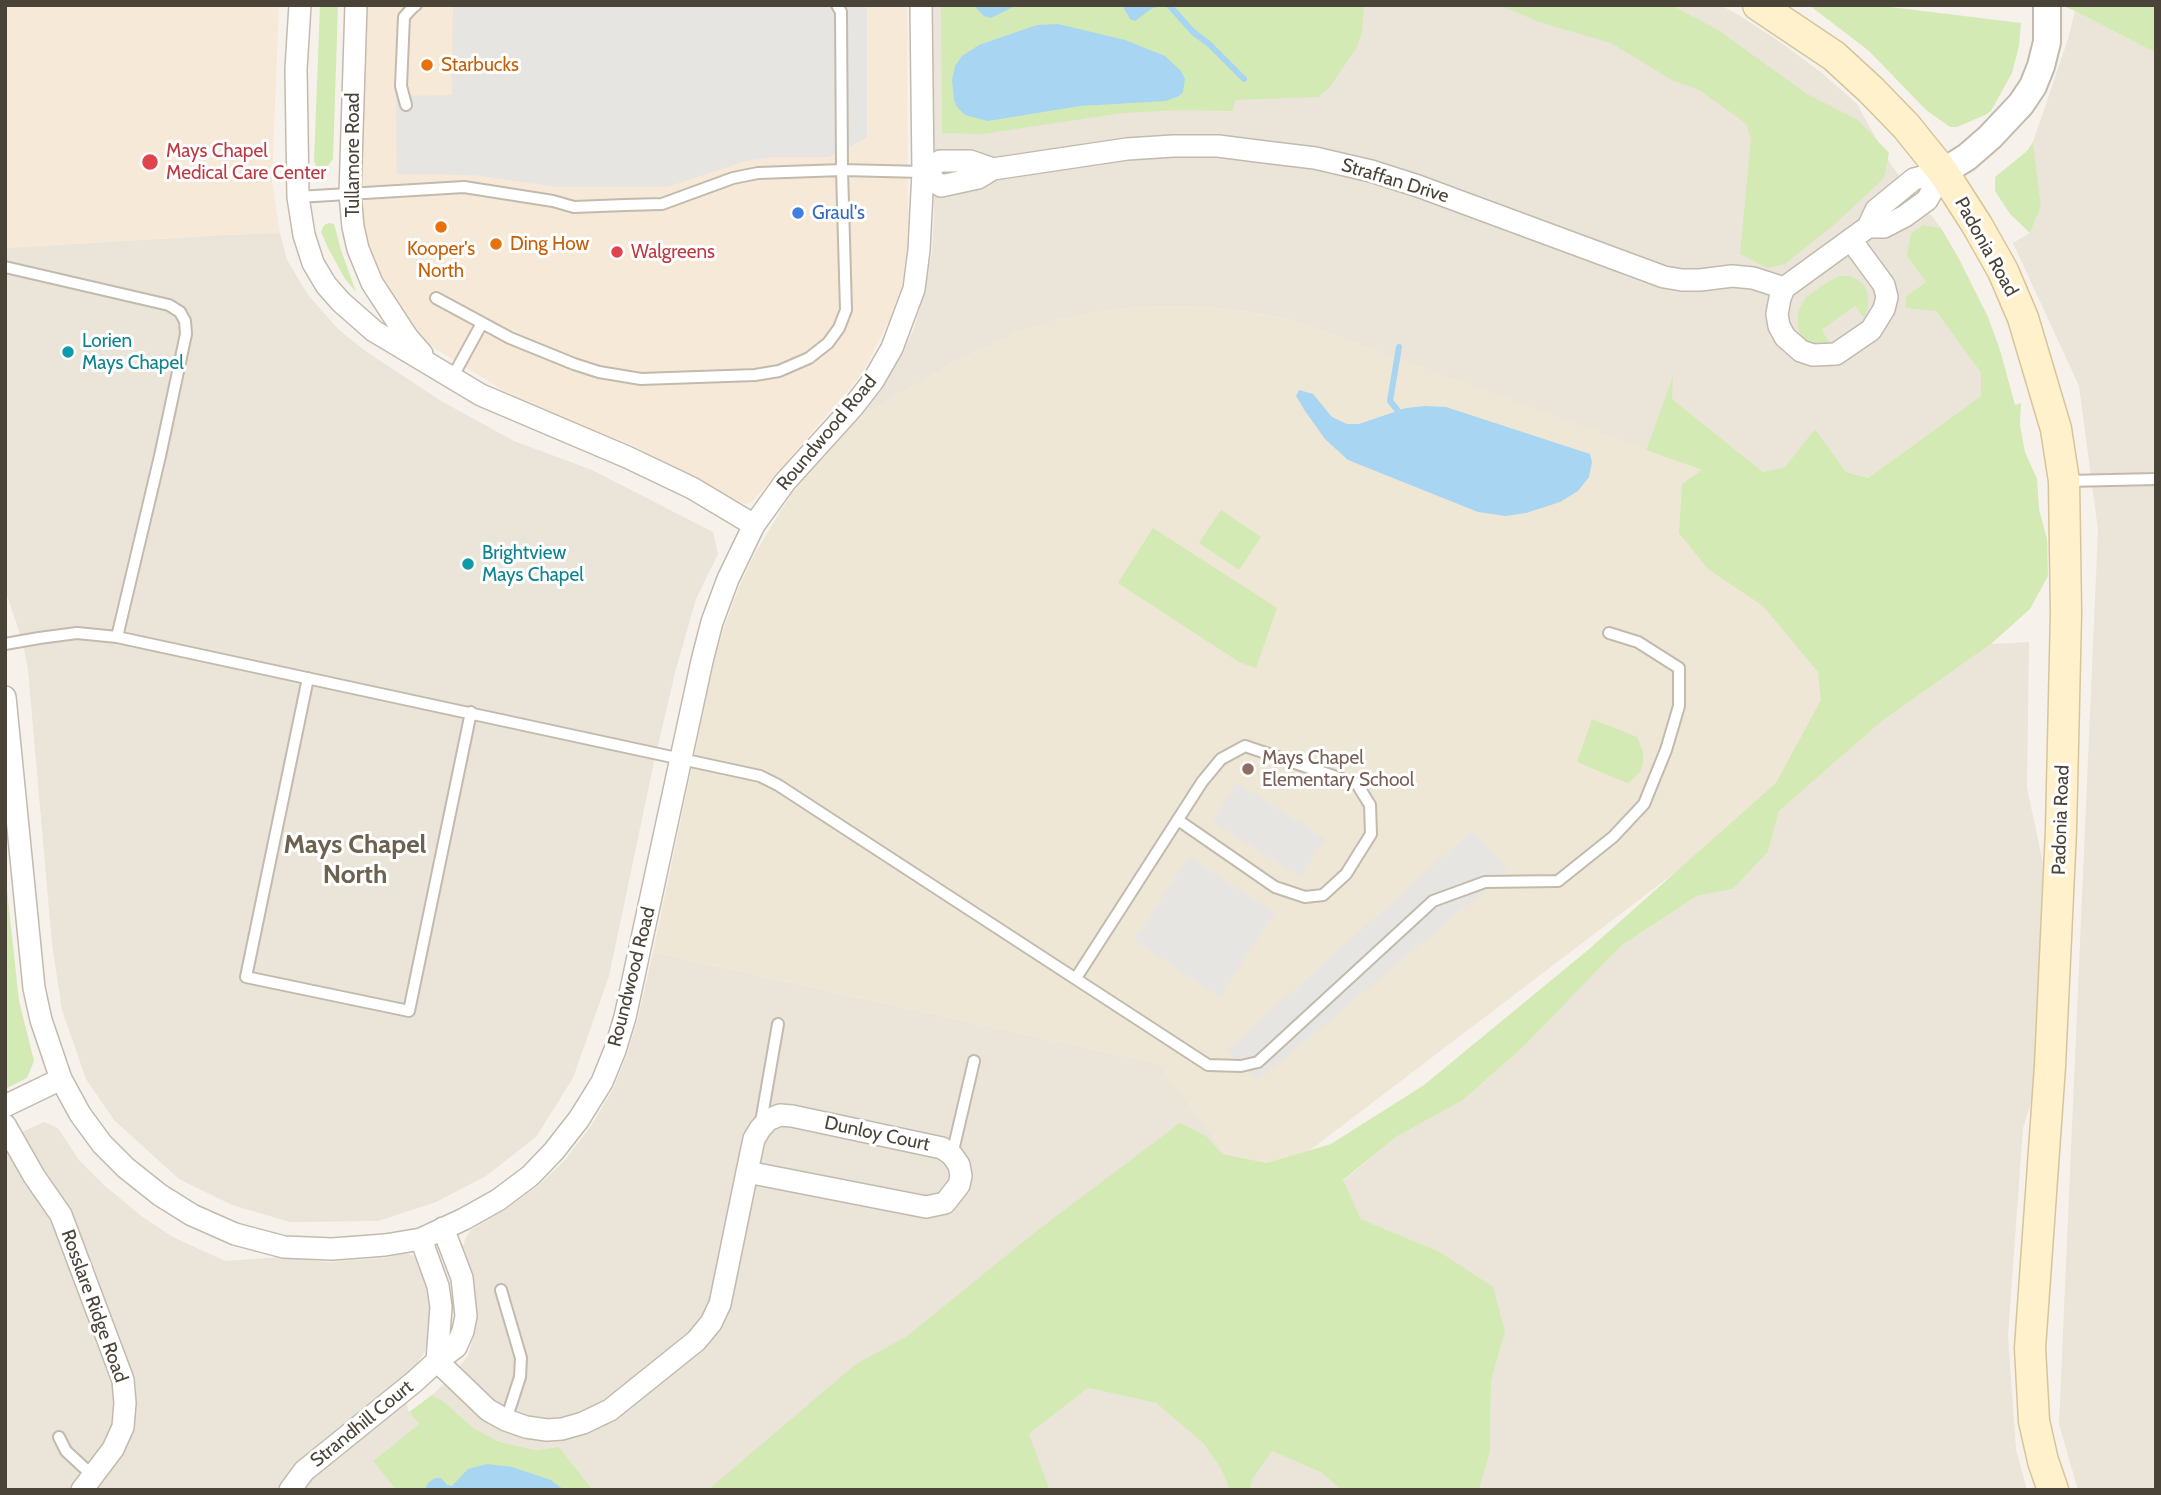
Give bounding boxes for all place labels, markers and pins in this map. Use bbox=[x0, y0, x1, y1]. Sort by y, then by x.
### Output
place label: Starbucks bbox=[441, 54, 519, 76]
marker: Starbucks bbox=[419, 57, 435, 73]
place label: Mays Chapel Medical Care Center bbox=[166, 140, 326, 184]
marker: Mays Chapel Medical Care Center bbox=[140, 152, 160, 172]
place label: Graul's bbox=[812, 202, 865, 224]
marker: Graul's bbox=[790, 205, 806, 221]
marker: Kooper's North bbox=[433, 219, 449, 235]
place label: Ding How bbox=[510, 233, 589, 255]
marker: Ding How bbox=[488, 236, 504, 252]
place label: Kooper's North bbox=[407, 238, 475, 282]
place label: Walgreens bbox=[631, 241, 715, 263]
marker: Walgreens bbox=[609, 244, 625, 260]
place label: Lorien Mays Chapel bbox=[82, 330, 184, 374]
marker: Lorien Mays Chapel bbox=[60, 344, 76, 360]
place label: Brightview Mays Chapel bbox=[482, 542, 584, 586]
marker: Brightview Mays Chapel bbox=[460, 556, 476, 572]
place label: Mays Chapel Elementary School bbox=[1262, 747, 1414, 791]
marker: Mays Chapel Elementary School bbox=[1240, 761, 1256, 777]

